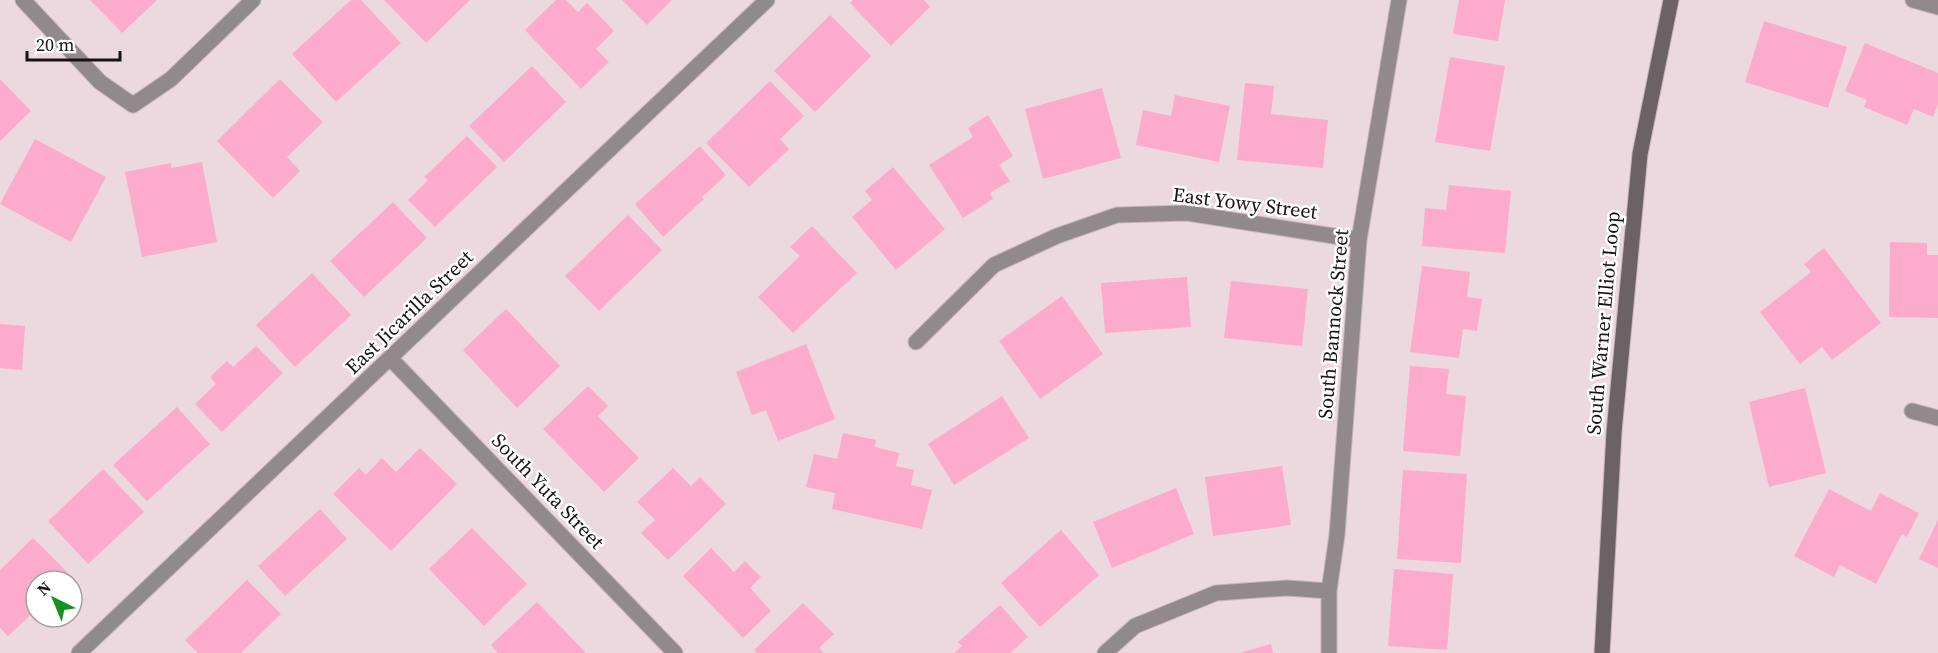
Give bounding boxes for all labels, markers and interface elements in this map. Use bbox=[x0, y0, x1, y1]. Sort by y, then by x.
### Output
scale bar bbox=[27, 24, 120, 62]
text: 20 m bbox=[36, 32, 74, 57]
street label: East Yowy Street bbox=[1171, 180, 1319, 226]
street label: South Warner Elliot Loop bbox=[1579, 210, 1627, 436]
street label: South Bannock Street bbox=[1311, 227, 1355, 420]
street label: East Jicarilla Street bbox=[339, 243, 479, 380]
street label: South Yuta Street bbox=[485, 427, 611, 555]
north arrow bbox=[24, 569, 84, 629]
text: N bbox=[32, 576, 56, 600]

